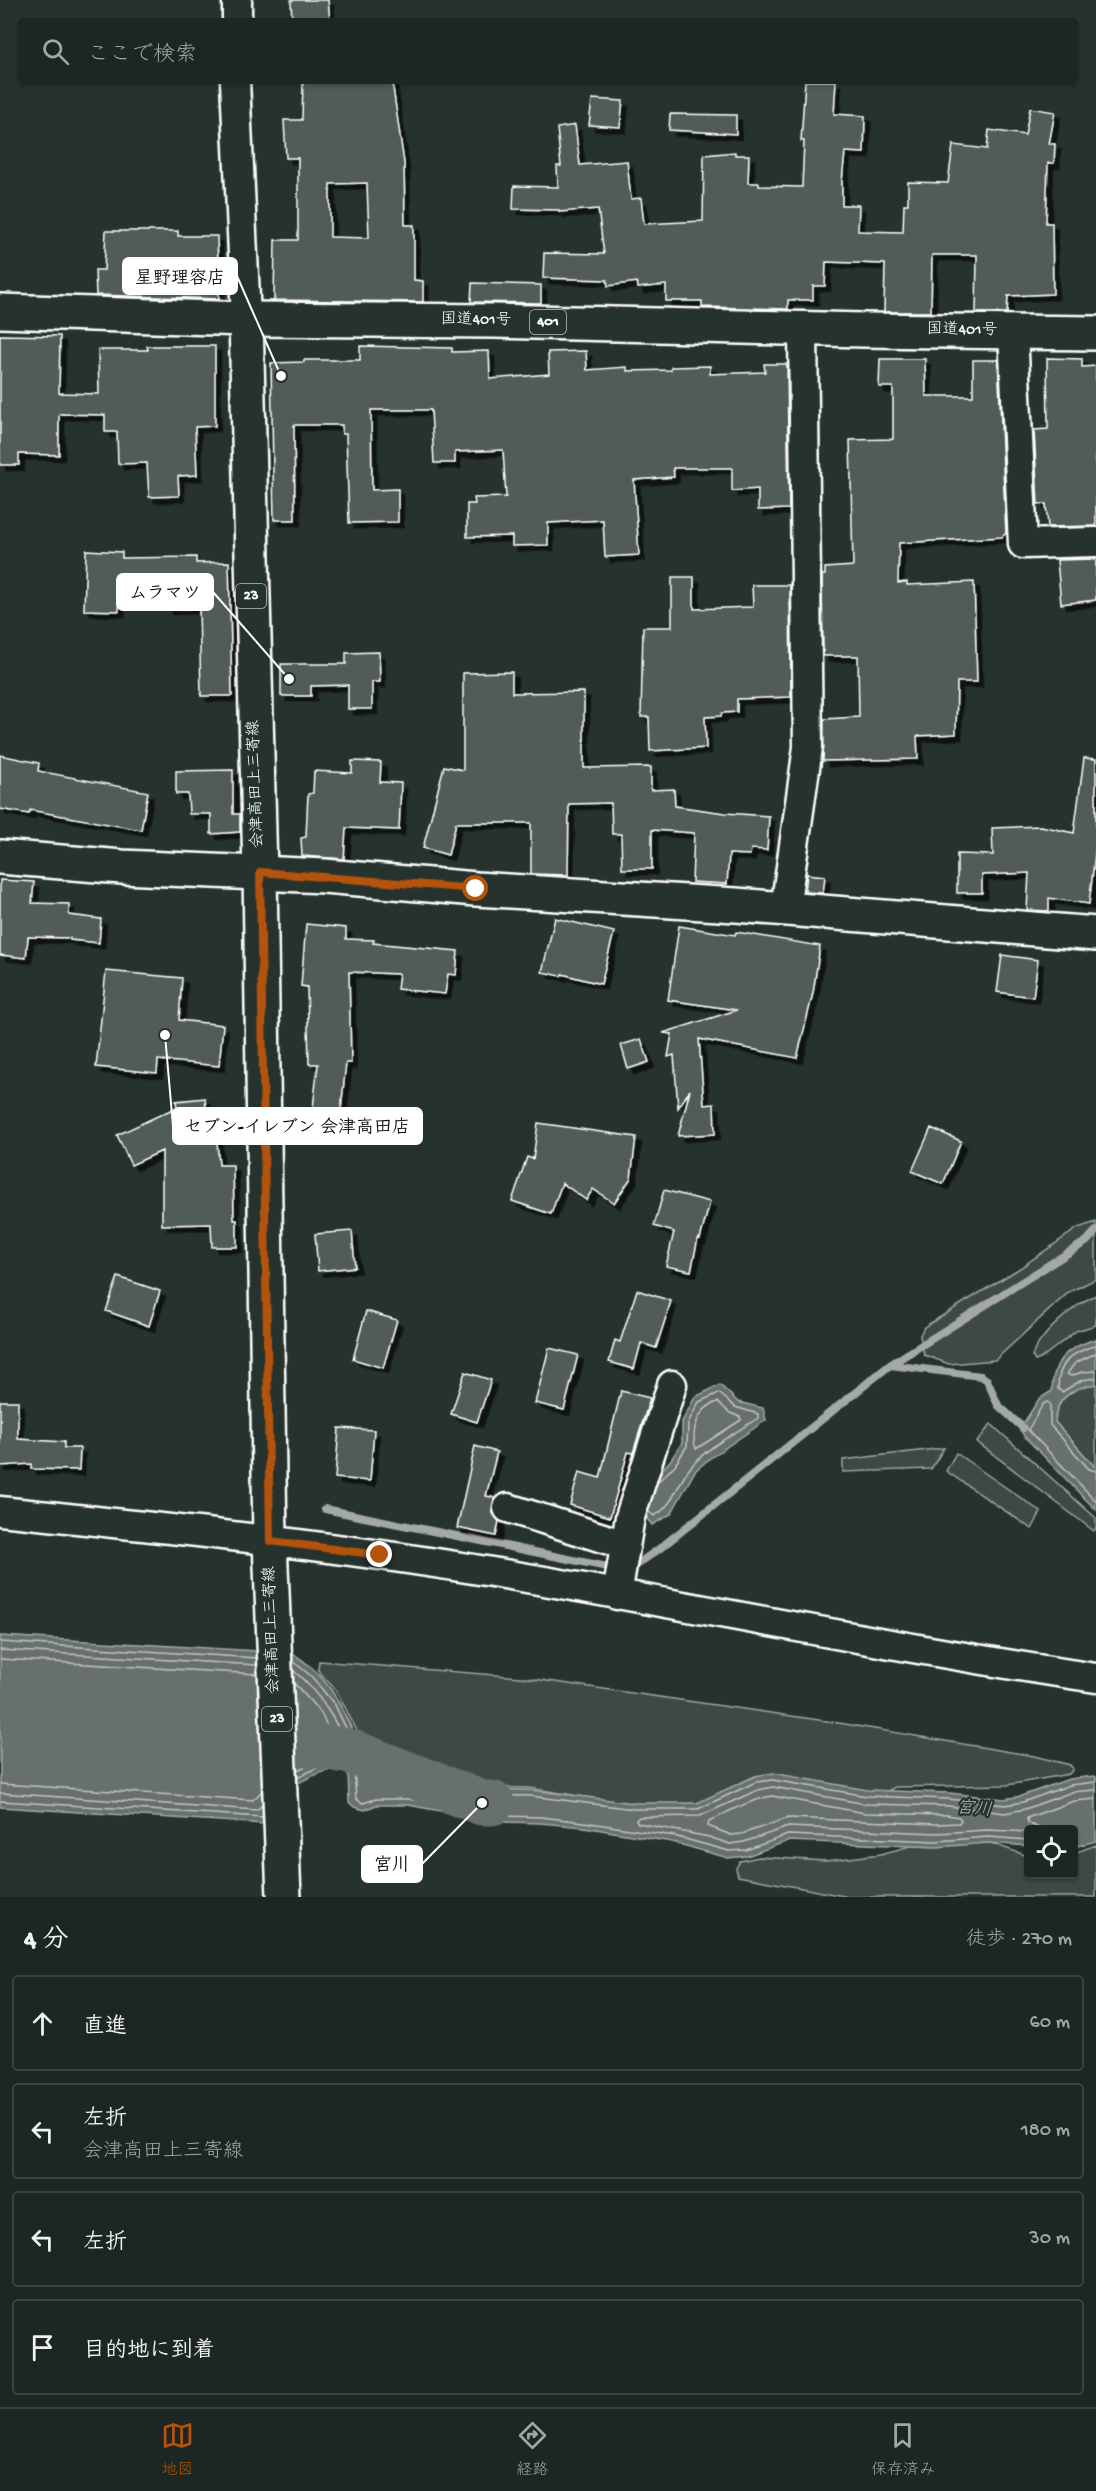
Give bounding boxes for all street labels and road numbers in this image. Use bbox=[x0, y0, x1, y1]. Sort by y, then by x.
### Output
street label: 国道401号 bbox=[440, 310, 512, 331]
road number: 401 bbox=[530, 310, 566, 334]
street label: 国道401号 bbox=[926, 320, 998, 341]
road number: 23 bbox=[236, 584, 266, 608]
street label: 会津高田上三寄線 bbox=[243, 720, 269, 848]
street label: 会津高田上三寄線 bbox=[259, 1566, 285, 1694]
road number: 23 bbox=[262, 1707, 292, 1731]

